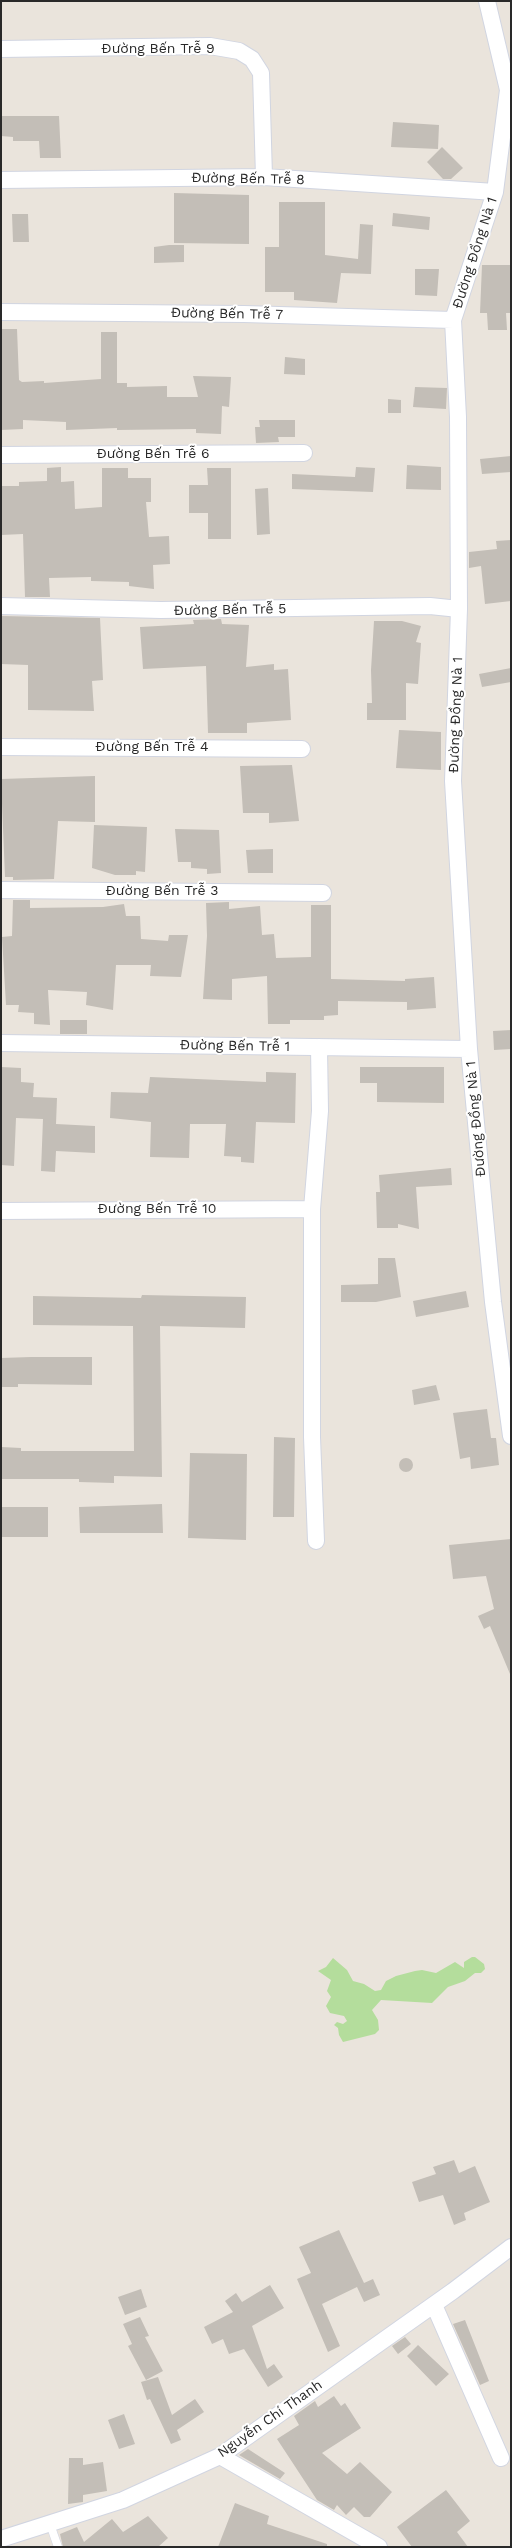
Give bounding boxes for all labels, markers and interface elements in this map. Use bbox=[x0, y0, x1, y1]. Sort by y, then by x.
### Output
street label: Đường Bến Trễ 9 bbox=[101, 41, 215, 57]
street label: Đường Bến Trễ 8 bbox=[191, 170, 305, 188]
street label: Đường Đồng Nà 1 bbox=[449, 195, 501, 311]
street label: Đường Bến Trễ 7 bbox=[171, 305, 283, 323]
street label: Đường Bến Trễ 6 bbox=[96, 446, 210, 462]
street label: Đường Bến Trễ 5 bbox=[173, 601, 287, 619]
street label: Đường Đồng Nà 1 bbox=[446, 657, 466, 773]
street label: Đường Bến Trễ 4 bbox=[95, 739, 209, 755]
street label: Đường Bến Trễ 3 bbox=[106, 883, 218, 899]
street label: Đường Bến Trễ 1 bbox=[180, 1037, 290, 1055]
street label: Đường Đồng Nà 1 bbox=[463, 1060, 489, 1178]
street label: Đường Bến Trễ 10 bbox=[98, 1201, 216, 1217]
street label: Nguyễn Chí Thanh bbox=[214, 2377, 326, 2461]

